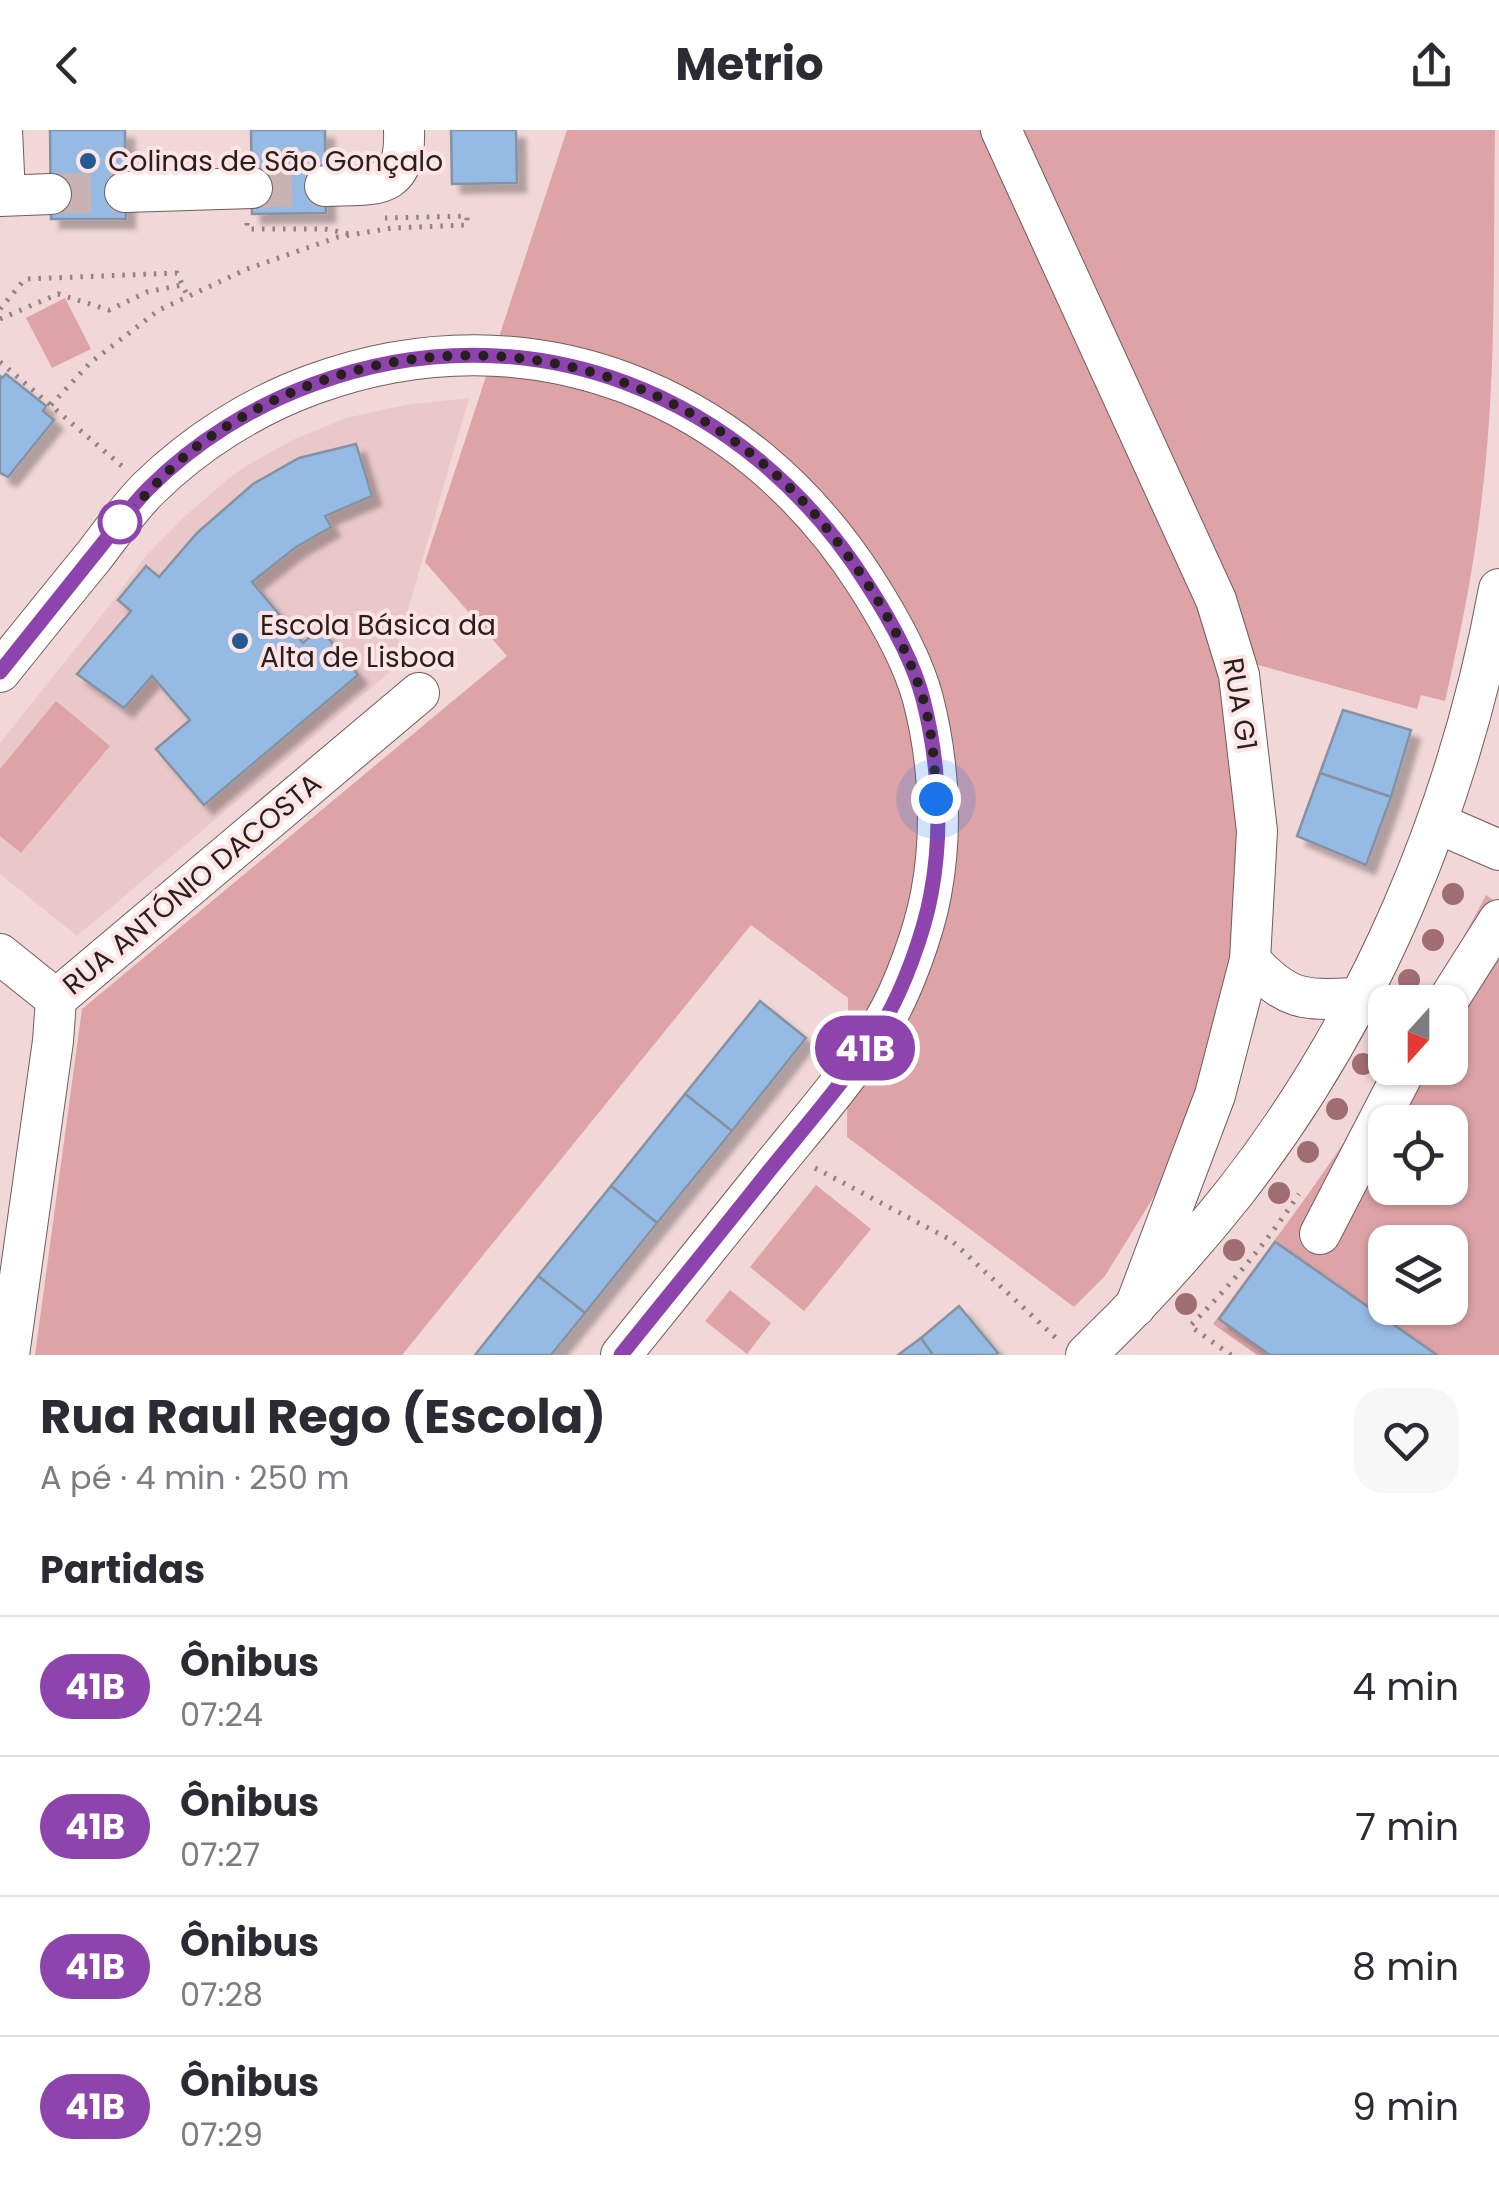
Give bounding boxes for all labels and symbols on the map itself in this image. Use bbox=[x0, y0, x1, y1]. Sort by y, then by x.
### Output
place label: Colinas de São Gonçalo bbox=[108, 142, 443, 181]
marker: Colinas de São Gonçalo bbox=[77, 150, 99, 172]
unlabelled marker bbox=[99, 501, 141, 543]
place label: Escola Básica da Alta de Lisboa bbox=[260, 606, 496, 677]
marker: Escola Básica da Alta de Lisboa bbox=[229, 630, 251, 652]
street label: RUA G1 bbox=[1213, 655, 1267, 753]
street label: RUA ANTÓNIO DACOSTA bbox=[54, 764, 330, 1004]
your location bbox=[911, 774, 961, 824]
north arrow bbox=[1368, 985, 1468, 1085]
line badge: 41B bbox=[808, 1016, 922, 1080]

